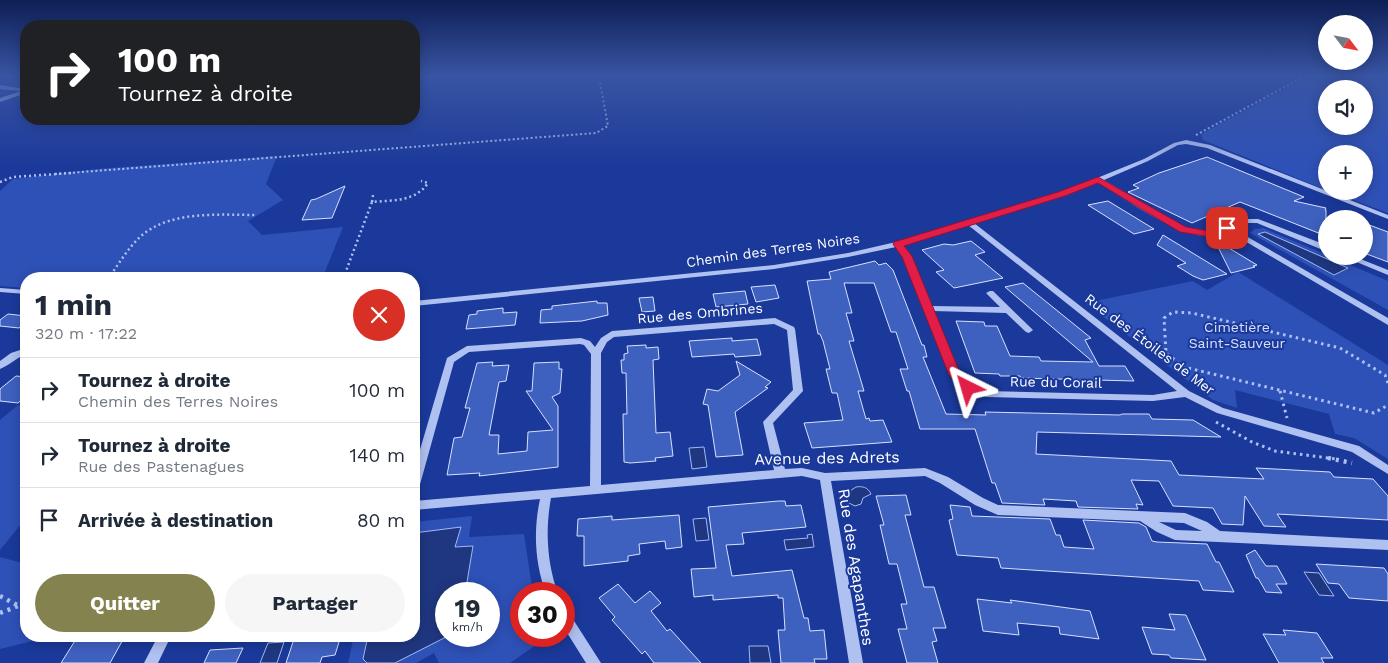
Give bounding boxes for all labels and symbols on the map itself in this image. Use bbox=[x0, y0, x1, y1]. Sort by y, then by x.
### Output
north arrow bbox=[1318, 15, 1372, 70]
pin bbox=[1206, 207, 1248, 249]
street label: Chemin des Terres Noires bbox=[685, 230, 861, 270]
street label: Rue des Étoiles de Mer bbox=[1082, 290, 1218, 398]
street label: Rue des Ombrines bbox=[637, 300, 763, 326]
park label: Cimetière Saint-Sauveur bbox=[1189, 319, 1286, 351]
position arrow bbox=[941, 361, 993, 413]
street label: Rue du Corail bbox=[1010, 373, 1103, 391]
street label: Avenue des Adrets bbox=[754, 447, 900, 469]
street label: Rue des Agapanthes bbox=[834, 487, 878, 647]
speed limit sign: 30 bbox=[510, 582, 575, 647]

